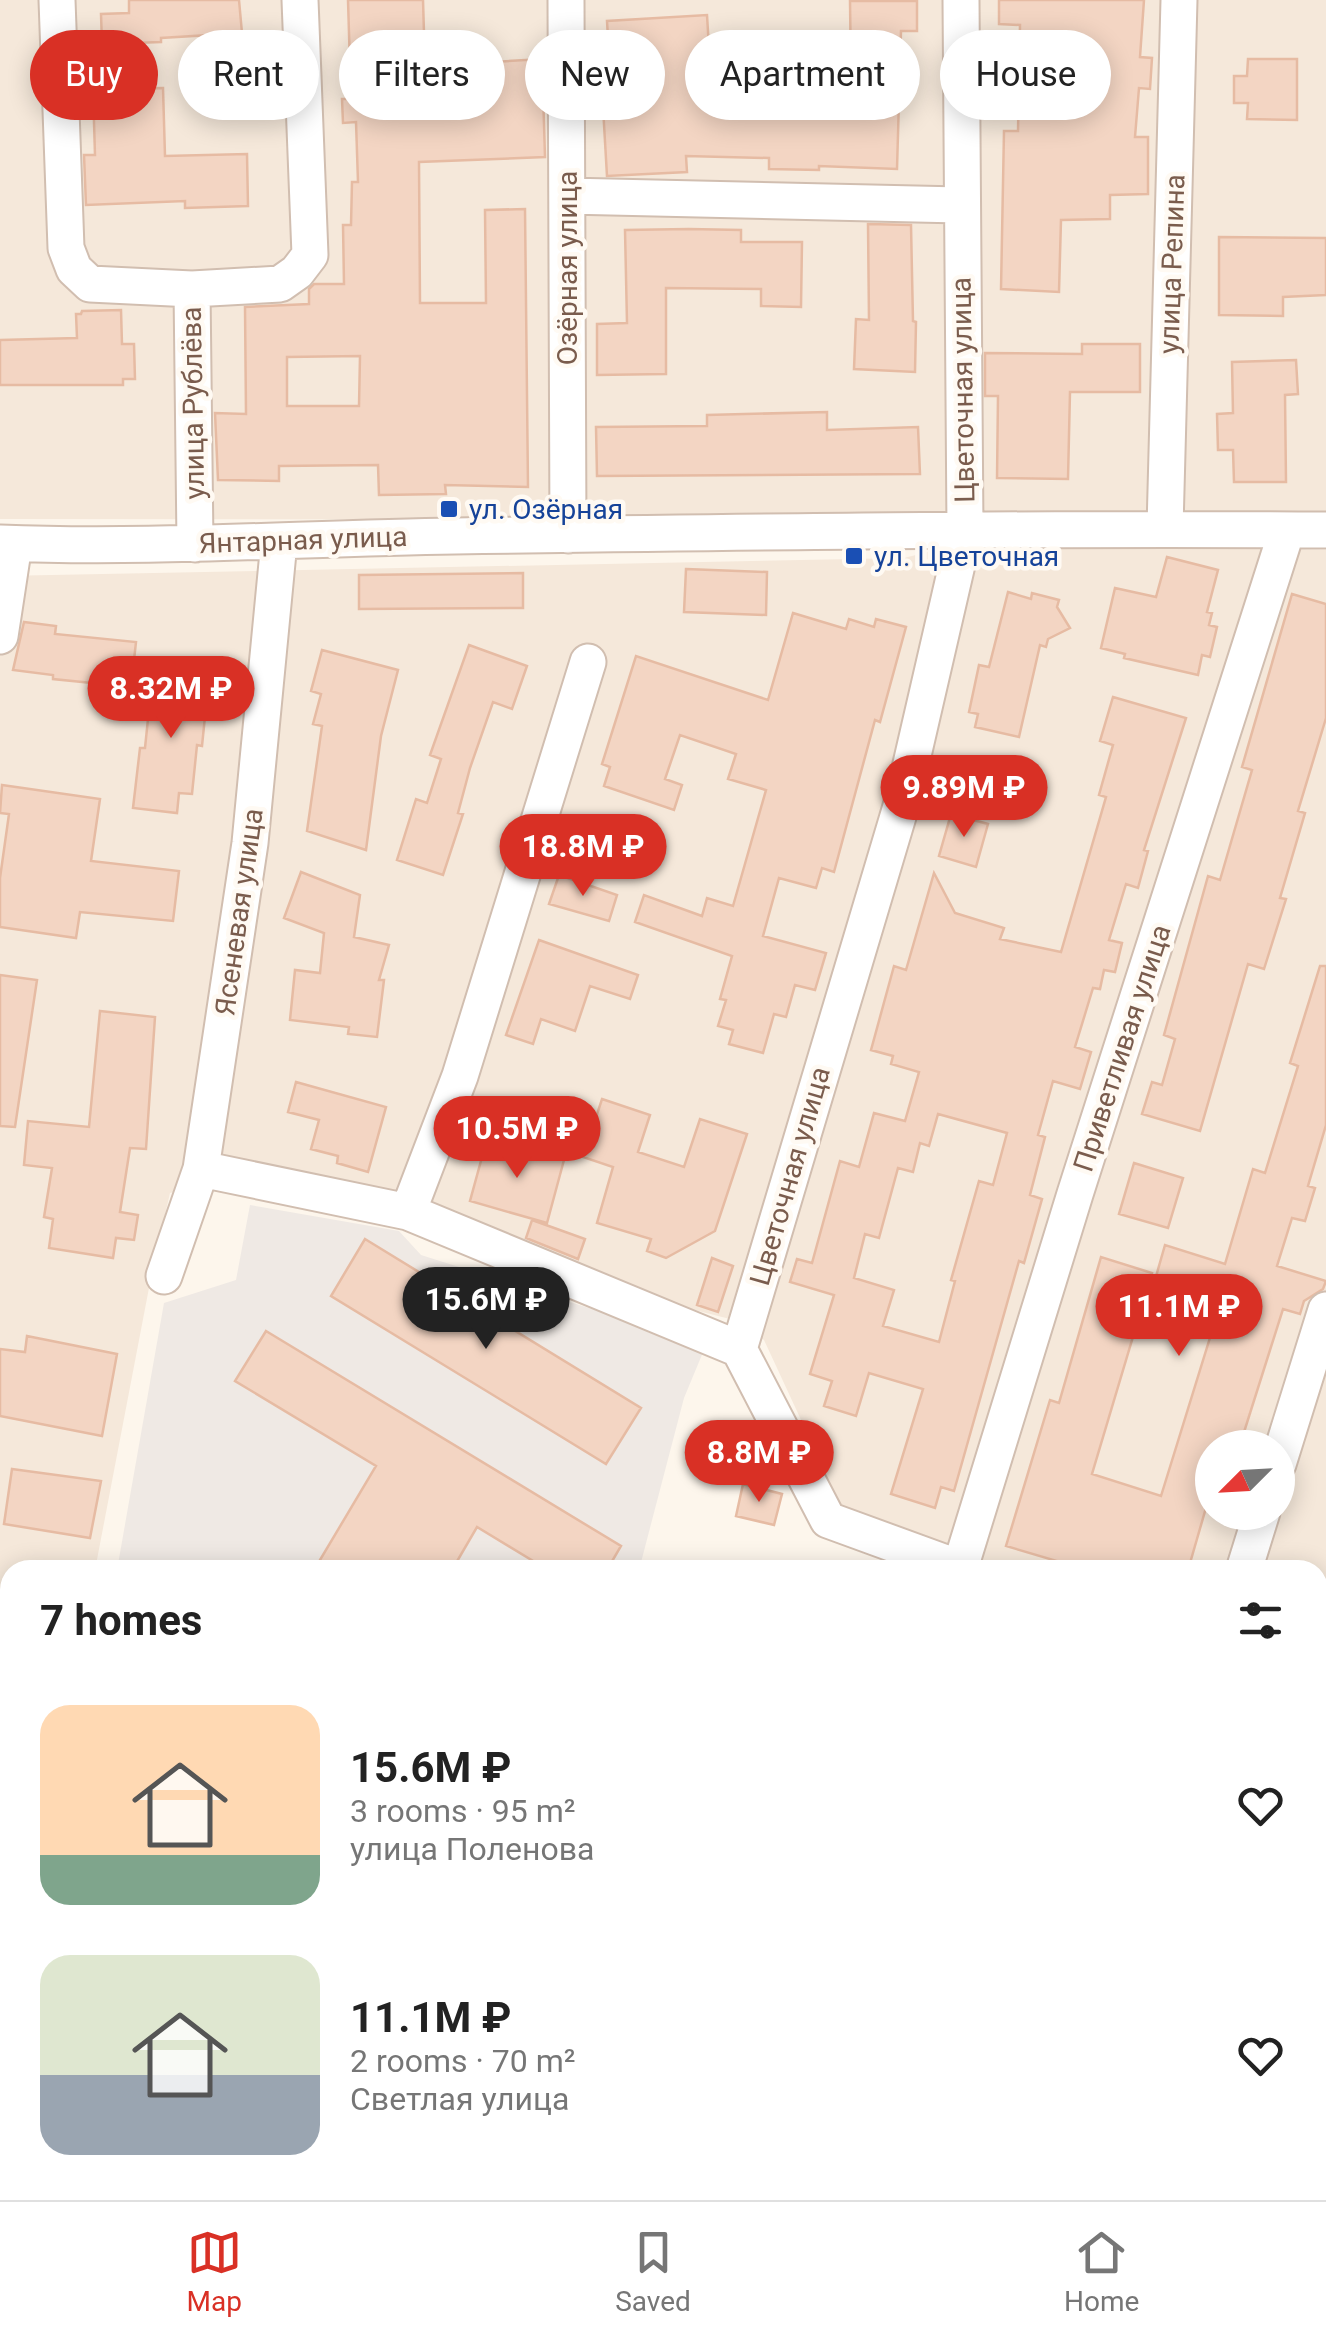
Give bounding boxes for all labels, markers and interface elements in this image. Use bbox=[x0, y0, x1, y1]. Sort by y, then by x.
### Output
chip: Buy bbox=[30, 30, 158, 120]
chip: Rent bbox=[178, 30, 319, 120]
chip: Filters bbox=[339, 30, 505, 120]
chip: New bbox=[525, 30, 665, 120]
chip: Apartment bbox=[685, 30, 920, 120]
chip: House bbox=[940, 30, 1111, 120]
street label: Озёрная улица bbox=[551, 171, 584, 365]
street label: улица Репина bbox=[1152, 174, 1192, 354]
street label: Цветочная улица bbox=[945, 277, 981, 503]
street label: улица Рублёва bbox=[175, 306, 211, 500]
place label: ул. Озёрная bbox=[469, 493, 623, 526]
marker: ул. Озёрная bbox=[438, 498, 460, 520]
street label: Янтарная улица bbox=[198, 520, 408, 560]
place label: ул. Цветочная bbox=[874, 540, 1059, 573]
marker: ул. Цветочная bbox=[843, 545, 865, 567]
pin: 8.32M ₽ bbox=[79, 656, 263, 741]
text: 8.32M ₽ bbox=[110, 669, 232, 707]
pin: 9.89M ₽ bbox=[872, 755, 1056, 840]
text: 9.89M ₽ bbox=[903, 768, 1025, 806]
street label: Ясеневая улица bbox=[208, 806, 270, 1018]
pin: 18.8M ₽ bbox=[491, 814, 675, 899]
text: 18.8M ₽ bbox=[522, 827, 644, 865]
street label: Приветливая улица bbox=[1066, 920, 1178, 1176]
street label: Цветочная улица bbox=[743, 1063, 837, 1289]
pin: 10.5M ₽ bbox=[425, 1096, 609, 1181]
text: 10.5M ₽ bbox=[456, 1109, 578, 1147]
pin: 15.6M ₽ bbox=[394, 1267, 578, 1352]
pin: 11.1M ₽ bbox=[1087, 1274, 1271, 1359]
text: 15.6M ₽ bbox=[425, 1280, 547, 1318]
text: 11.1M ₽ bbox=[1118, 1287, 1240, 1325]
pin: 8.8M ₽ bbox=[678, 1420, 840, 1505]
north arrow bbox=[1195, 1430, 1295, 1530]
map controls bbox=[1195, 1430, 1295, 1530]
text: 8.8M ₽ bbox=[707, 1433, 811, 1471]
icon: filters bbox=[1233, 1593, 1288, 1648]
text: 7 homes bbox=[40, 1596, 202, 1645]
text: 15.6M ₽ bbox=[350, 1743, 511, 1792]
icon: home bbox=[120, 1745, 240, 1865]
icon: heart bbox=[1233, 1778, 1288, 1833]
text: 3 rooms · 95 m² bbox=[350, 1792, 575, 1830]
text: улица Поленова bbox=[350, 1830, 594, 1868]
text: 11.1M ₽ bbox=[350, 1993, 511, 2042]
icon: home bbox=[120, 1995, 240, 2115]
icon: heart bbox=[1233, 2028, 1288, 2083]
text: 2 rooms · 70 m² bbox=[350, 2042, 575, 2080]
text: Светлая улица bbox=[350, 2080, 569, 2118]
tab: Map bbox=[187, 2225, 242, 2318]
tab: Saved bbox=[615, 2225, 691, 2318]
tab: Home bbox=[1064, 2225, 1139, 2318]

